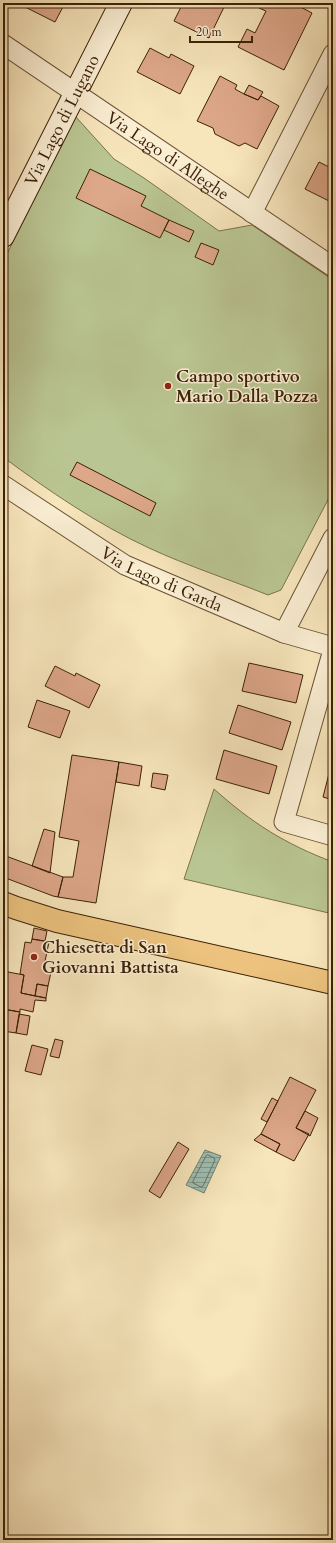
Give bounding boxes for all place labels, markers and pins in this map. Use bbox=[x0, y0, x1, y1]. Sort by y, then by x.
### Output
place label: Campo sportivo Mario Dalla Pozza bbox=[176, 365, 319, 408]
marker: Campo sportivo Mario Dalla Pozza bbox=[163, 381, 173, 391]
place label: Chiesetta di San Giovanni Battista bbox=[42, 936, 179, 979]
marker: Chiesetta di San Giovanni Battista bbox=[29, 952, 39, 962]

